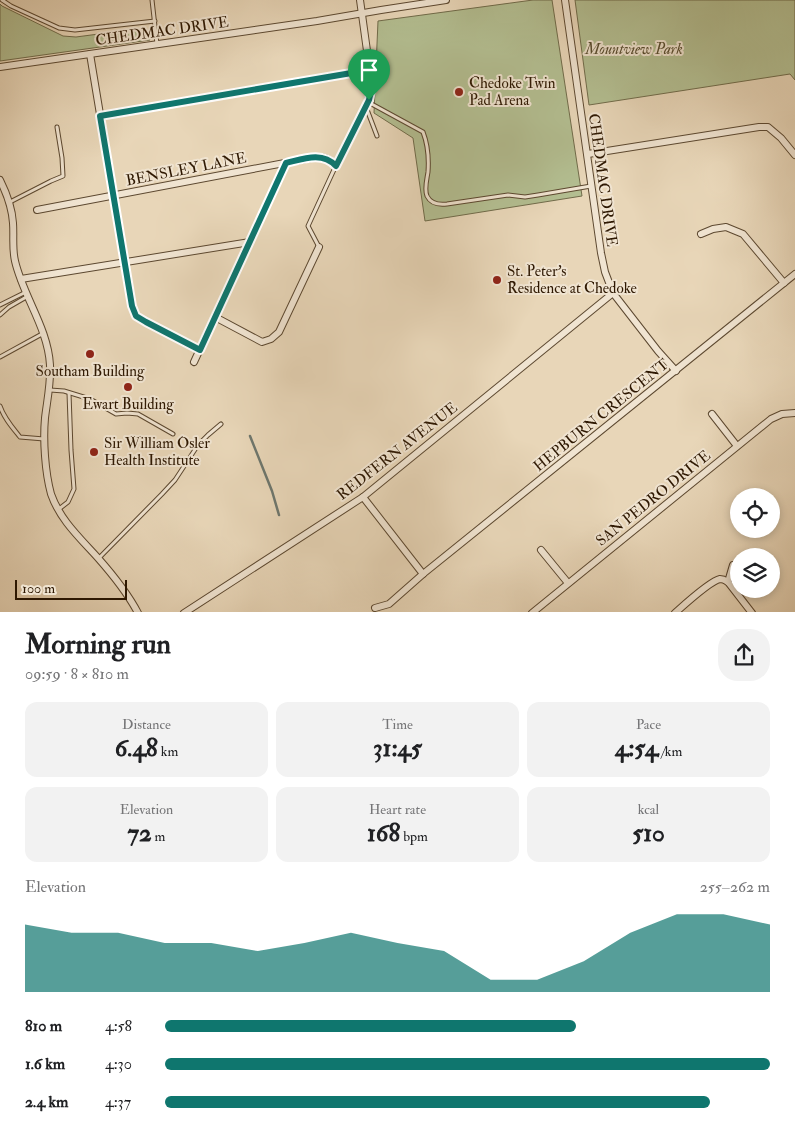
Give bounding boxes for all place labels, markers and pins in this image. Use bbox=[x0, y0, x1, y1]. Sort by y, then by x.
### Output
pin bbox=[348, 49, 390, 100]
place label: Chedoke Twin Pad Arena bbox=[469, 74, 556, 110]
marker: Chedoke Twin Pad Arena bbox=[453, 86, 465, 98]
place label: St. Peter's Residence at Chedoke bbox=[507, 262, 637, 298]
marker: St. Peter's Residence at Chedoke bbox=[491, 274, 503, 286]
marker: Southam Building bbox=[84, 348, 96, 360]
place label: Southam Building bbox=[36, 362, 145, 381]
marker: Ewart Building bbox=[122, 381, 134, 393]
place label: Ewart Building bbox=[82, 395, 174, 414]
place label: Sir William Osler Health Institute bbox=[104, 434, 210, 470]
marker: Sir William Osler Health Institute bbox=[88, 446, 100, 458]

